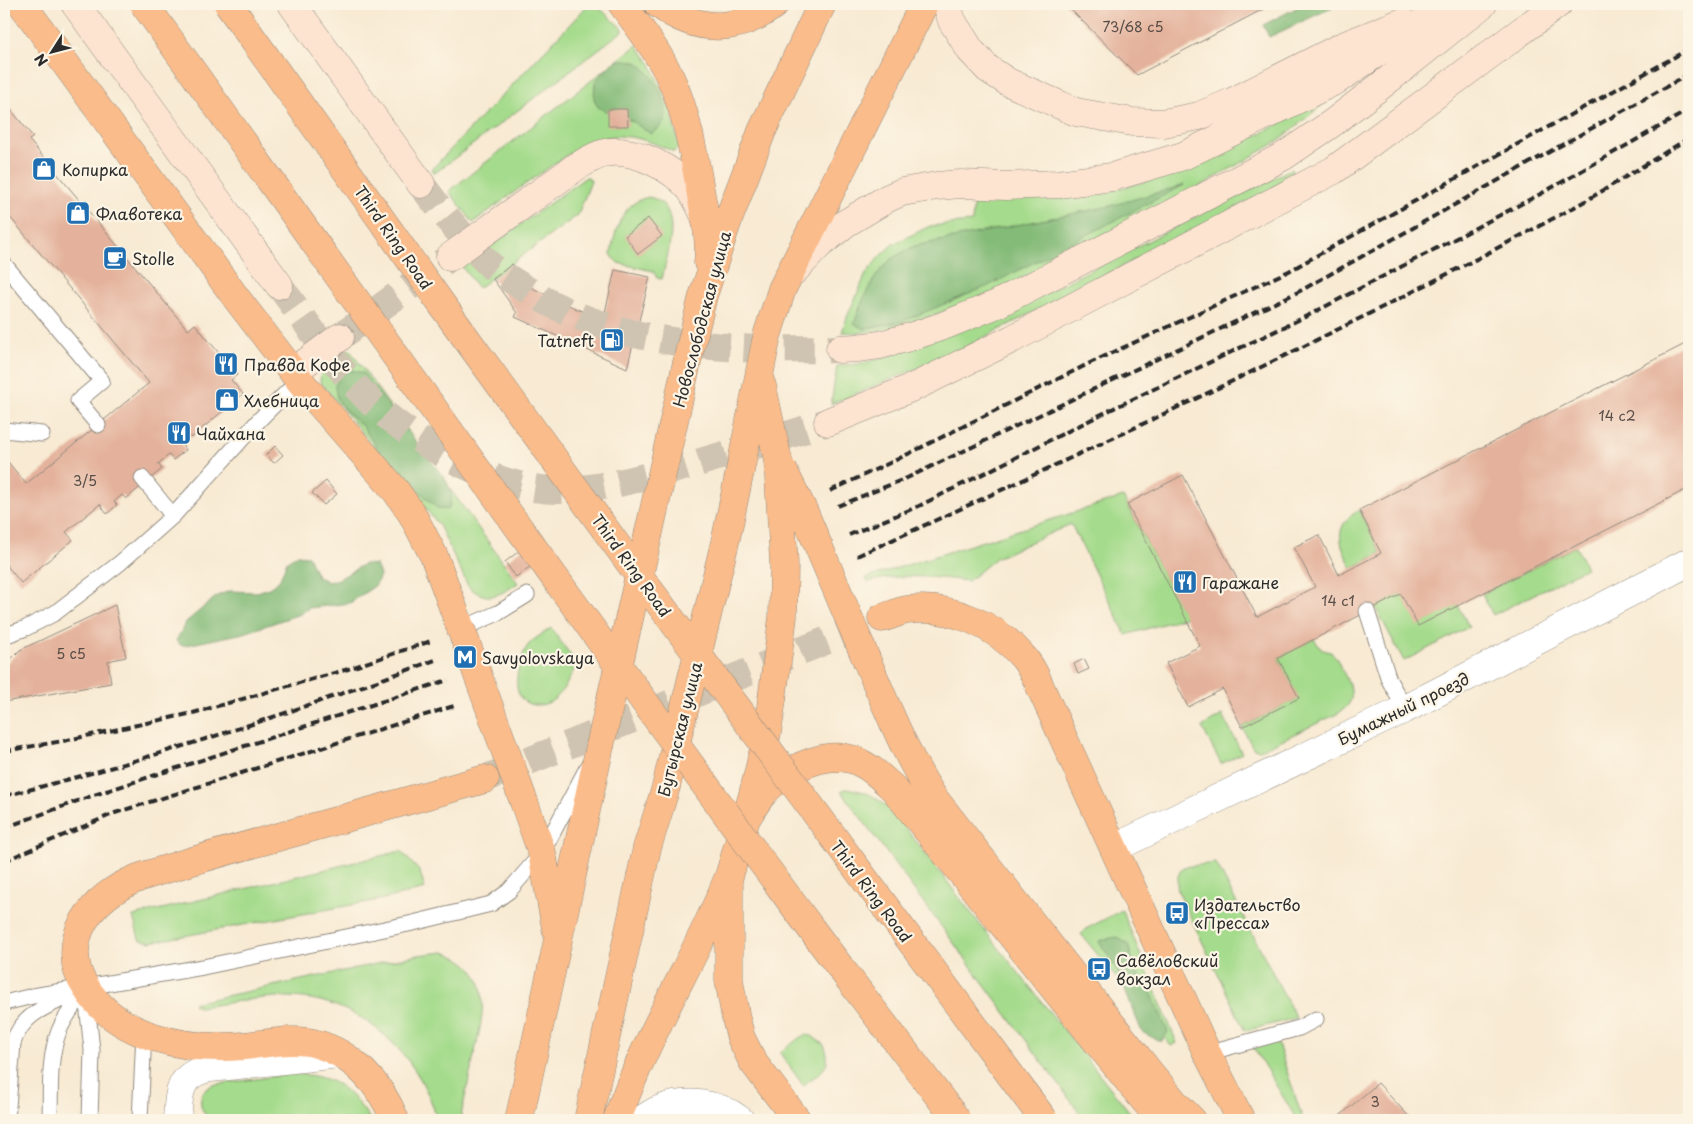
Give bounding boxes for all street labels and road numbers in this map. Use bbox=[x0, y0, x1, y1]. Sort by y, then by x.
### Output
street label: Third Ring Road bbox=[349, 180, 439, 294]
street label: Новослободская улица bbox=[666, 228, 736, 410]
street label: Third Ring Road bbox=[586, 508, 678, 622]
street label: Бутырская улица bbox=[651, 659, 707, 799]
street label: Бумажный проезд bbox=[1333, 666, 1473, 750]
street label: Third Ring Road bbox=[826, 835, 918, 947]

